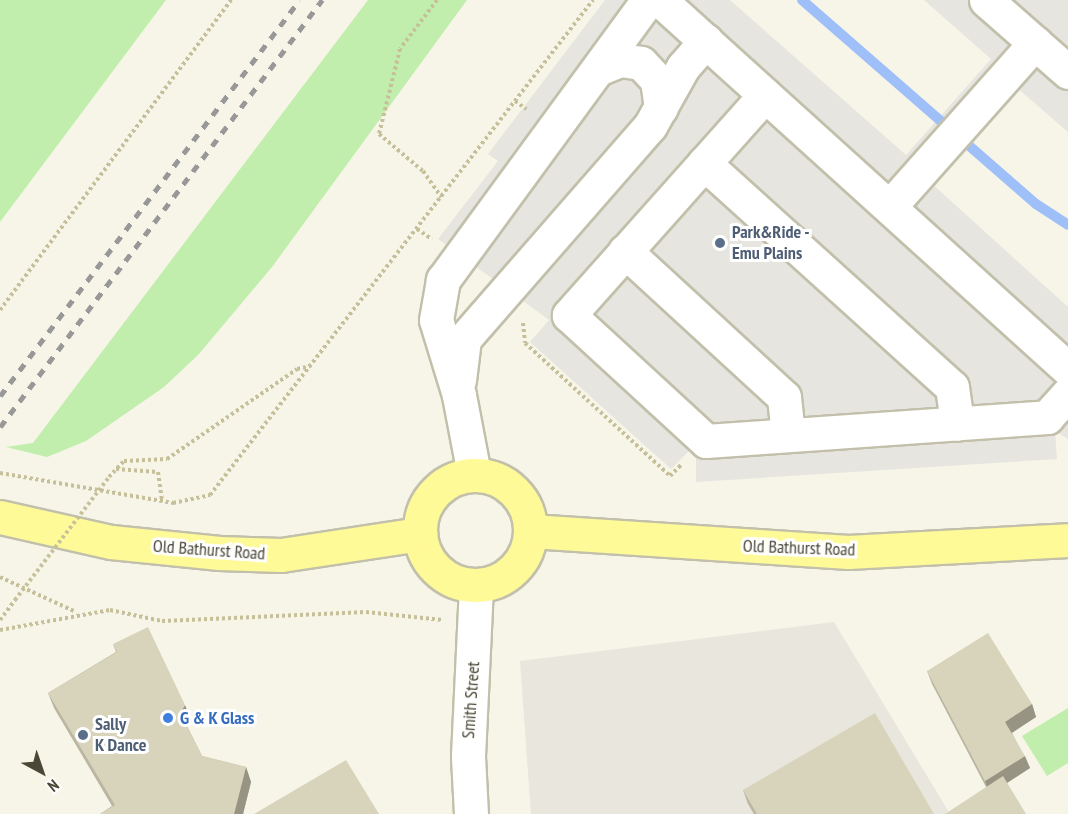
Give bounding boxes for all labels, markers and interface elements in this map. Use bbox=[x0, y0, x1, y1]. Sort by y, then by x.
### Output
place label: Park&Ride - Emu Plains bbox=[732, 222, 810, 264]
marker: Park&Ride - Emu Plains bbox=[713, 236, 727, 250]
street label: Old Bathurst Road bbox=[152, 535, 266, 565]
street label: Old Bathurst Road bbox=[742, 535, 856, 561]
street label: Smith Street bbox=[458, 661, 484, 739]
place label: G & K Glass bbox=[180, 707, 255, 729]
marker: G & K Glass bbox=[161, 711, 175, 725]
place label: Sally K Dance bbox=[95, 714, 147, 756]
marker: Sally K Dance bbox=[76, 728, 90, 742]
north arrow bbox=[12, 742, 72, 802]
text: N bbox=[44, 775, 63, 796]

